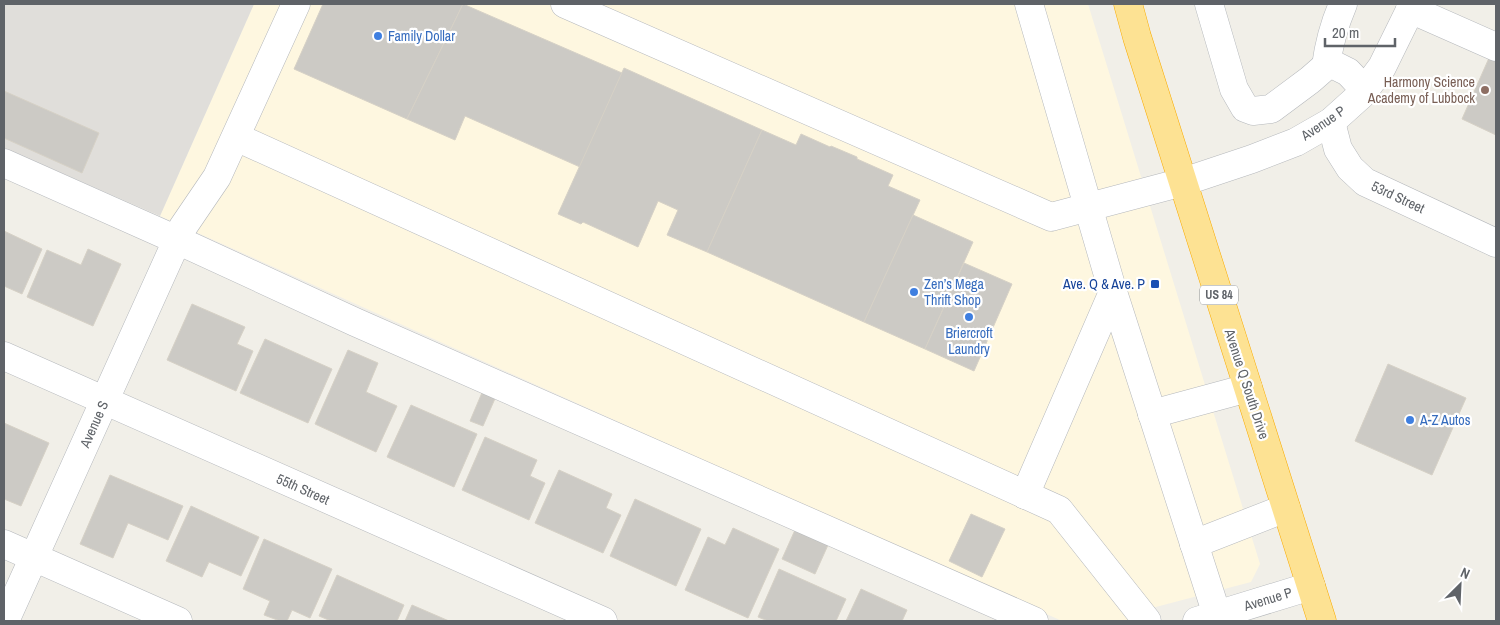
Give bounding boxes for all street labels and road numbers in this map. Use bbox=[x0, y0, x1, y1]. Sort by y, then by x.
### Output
street label: Avenue P bbox=[1297, 101, 1349, 145]
street label: 53rd Street bbox=[1368, 177, 1428, 217]
road number: US 84 bbox=[1200, 286, 1238, 304]
street label: Avenue Q South Drive bbox=[1220, 326, 1273, 441]
street label: Avenue S bbox=[75, 397, 112, 451]
street label: 55th Street bbox=[274, 469, 332, 509]
street label: Avenue P bbox=[1241, 583, 1295, 615]

